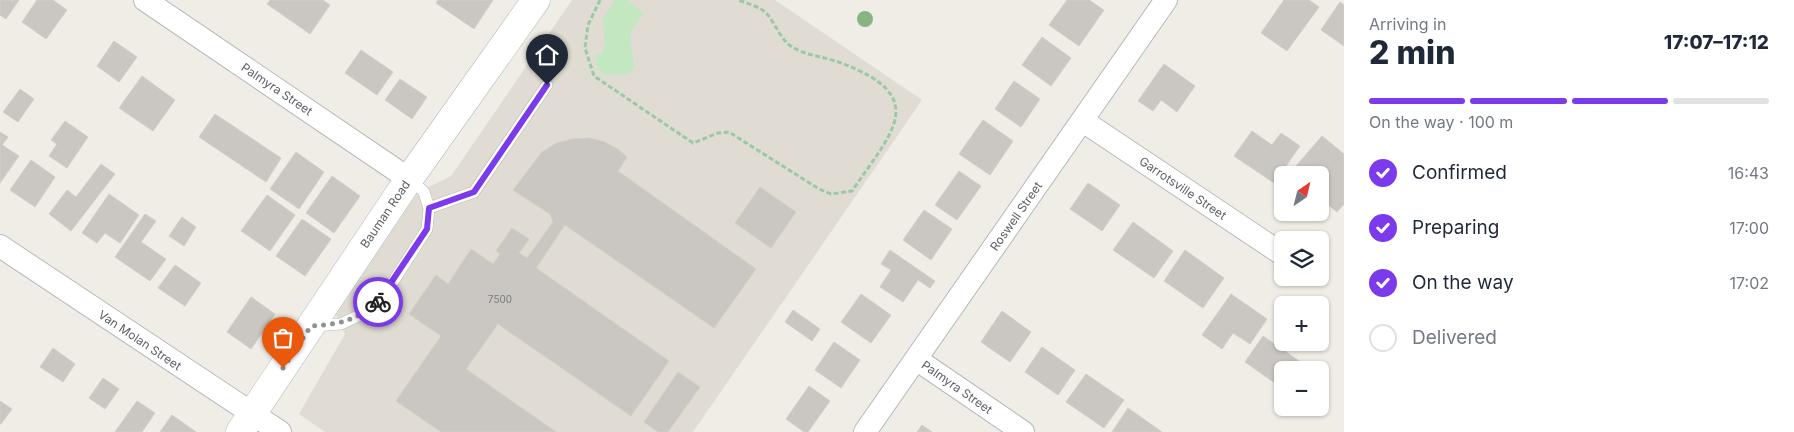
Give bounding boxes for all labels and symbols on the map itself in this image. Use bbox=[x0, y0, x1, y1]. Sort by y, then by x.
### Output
pin bbox=[526, 34, 568, 85]
street label: Palmyra Street bbox=[238, 60, 316, 118]
street label: Garrotsville Street bbox=[1137, 153, 1229, 223]
north arrow bbox=[1274, 166, 1329, 221]
street label: Bauman Road bbox=[357, 177, 413, 251]
street label: Roswell Street bbox=[987, 179, 1045, 253]
courier bbox=[353, 277, 403, 327]
house number: 7500 bbox=[488, 293, 512, 305]
street label: Van Molan Street bbox=[96, 307, 184, 373]
pin bbox=[262, 317, 304, 368]
street label: Palmyra Street bbox=[919, 357, 995, 417]

